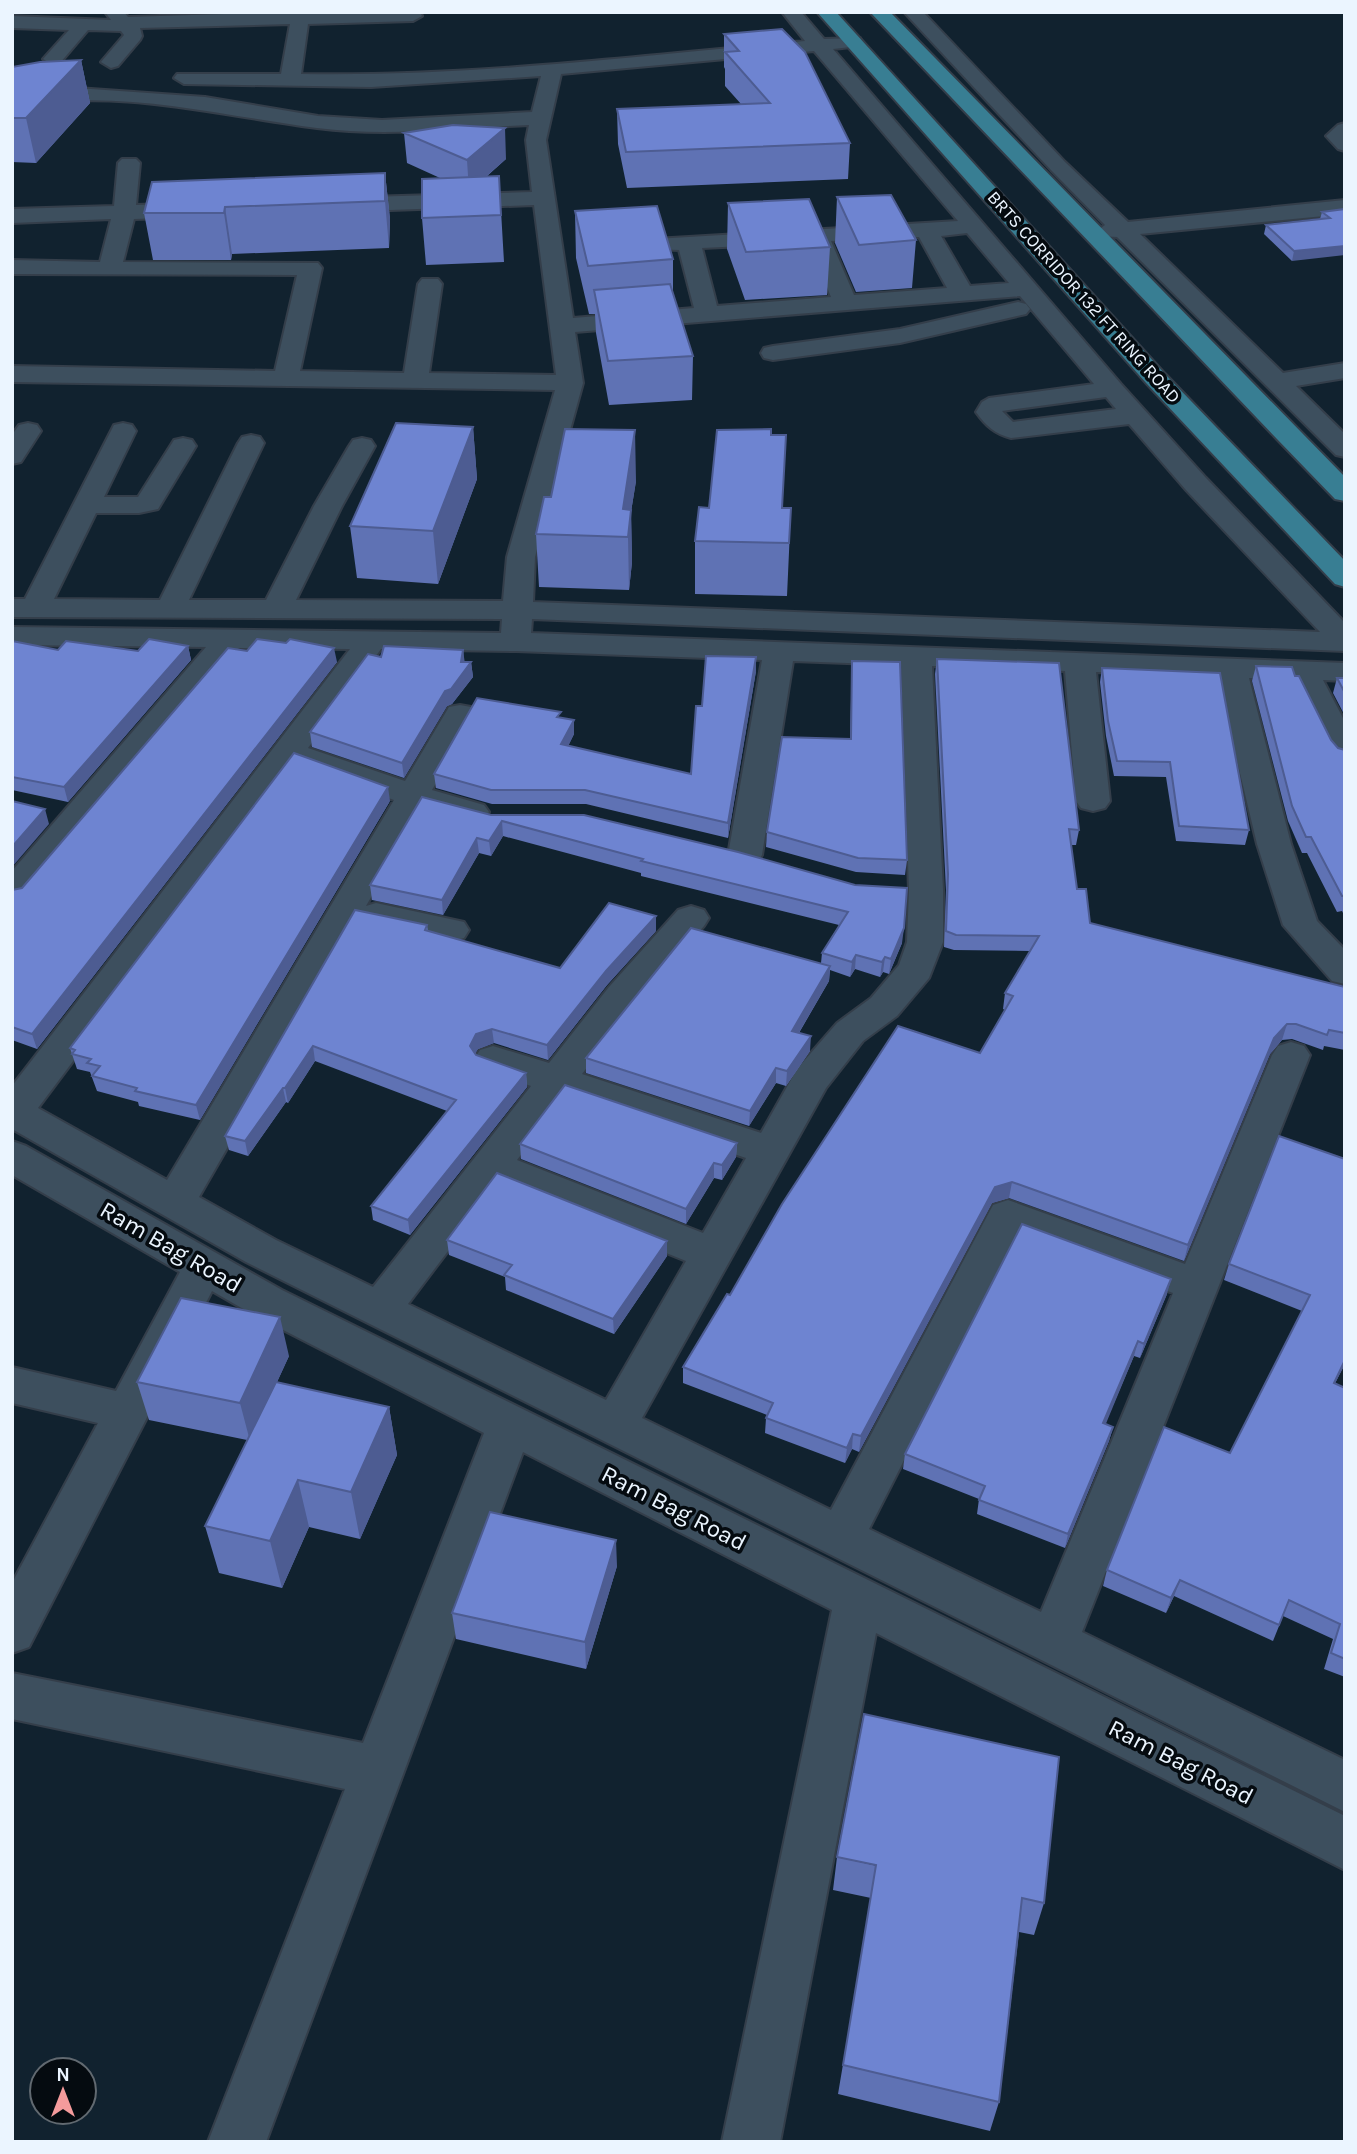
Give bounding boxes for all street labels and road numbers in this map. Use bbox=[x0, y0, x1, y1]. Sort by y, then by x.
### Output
street label: BRTS CORRIDOR 132 FT RING ROAD bbox=[983, 186, 1185, 408]
street label: Ram Bag Road bbox=[95, 1195, 247, 1299]
street label: Ram Bag Road bbox=[597, 1460, 751, 1556]
street label: Ram Bag Road bbox=[1104, 1714, 1258, 1810]

